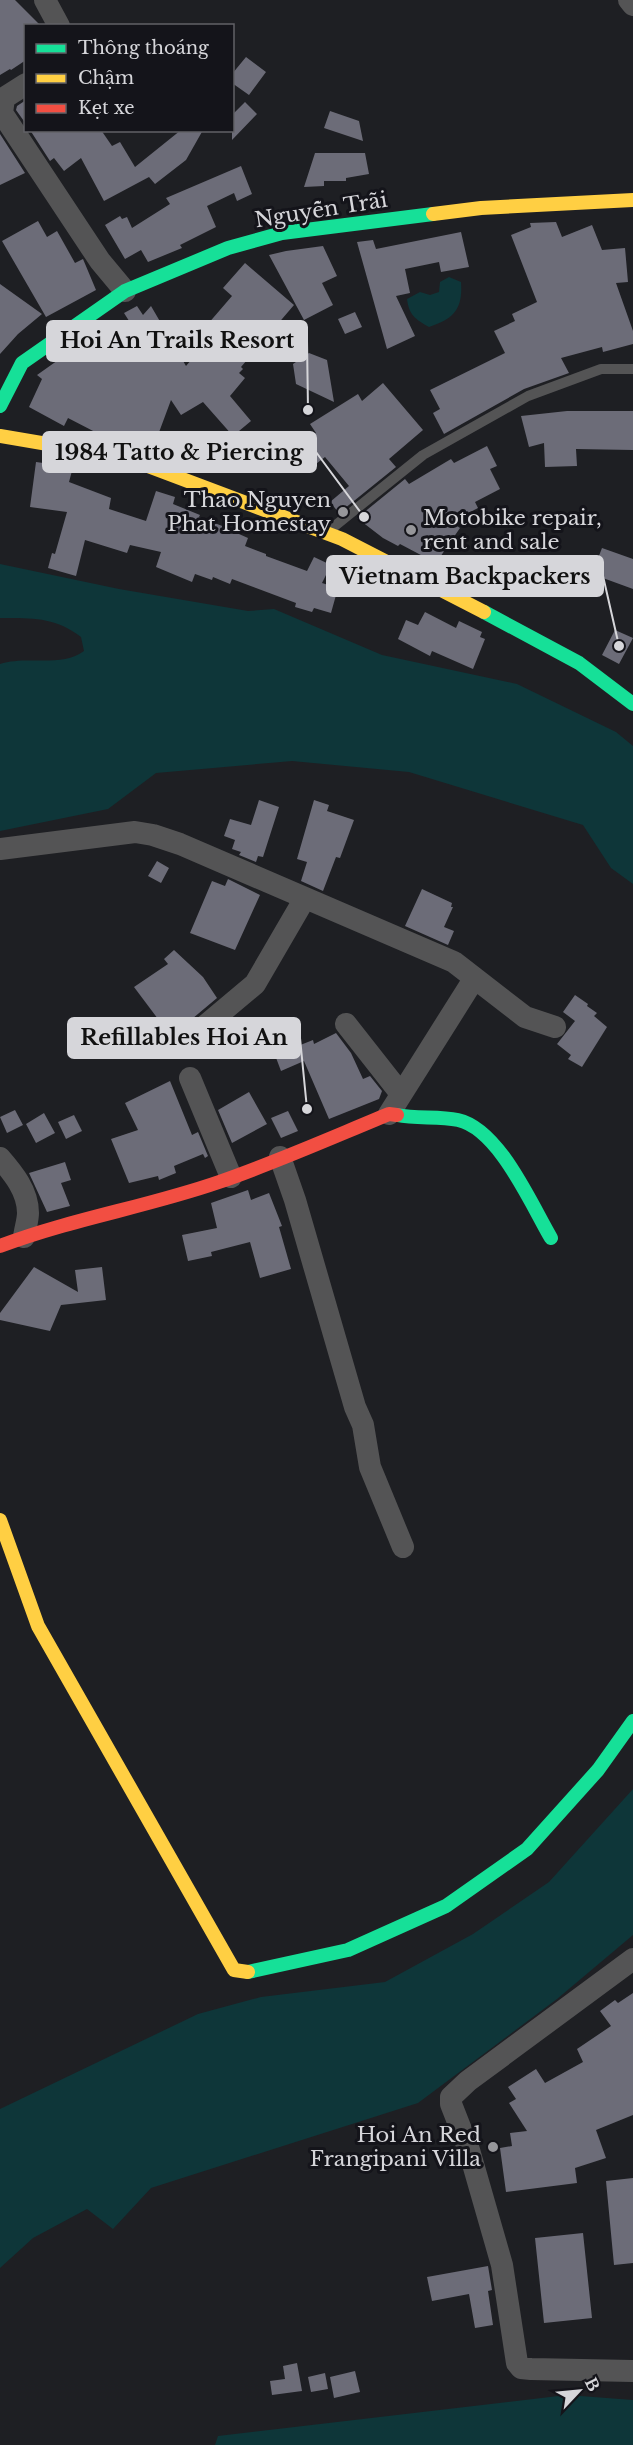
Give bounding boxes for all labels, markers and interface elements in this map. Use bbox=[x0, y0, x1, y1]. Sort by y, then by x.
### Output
legend bbox=[24, 24, 234, 132]
text: Thông thoáng bbox=[78, 37, 209, 59]
text: Chậm bbox=[78, 67, 134, 89]
text: Kẹt xe bbox=[78, 97, 135, 119]
street label: Nguyễn Trãi bbox=[253, 187, 389, 233]
callout: Hoi An Trails Resort bbox=[47, 321, 307, 361]
text: Hoi An Trails Resort bbox=[60, 327, 295, 354]
callout: 1984 Tatto & Piercing bbox=[43, 432, 316, 472]
text: 1984 Tatto & Piercing bbox=[55, 439, 304, 466]
place label: Thao Nguyen Phat Homestay bbox=[167, 487, 332, 537]
marker: Thao Nguyen Phat Homestay bbox=[336, 505, 350, 519]
place label: Motobike repair, rent and sale bbox=[423, 505, 602, 555]
marker: Motobike repair, rent and sale bbox=[404, 523, 418, 537]
callout: Vietnam Backpackers bbox=[327, 556, 603, 596]
text: Vietnam Backpackers bbox=[338, 563, 591, 590]
callout: Refillables Hoi An bbox=[68, 1018, 300, 1058]
text: Refillables Hoi An bbox=[80, 1024, 288, 1051]
place label: Hoi An Red Frangipani Villa bbox=[310, 2122, 481, 2172]
marker: Hoi An Red Frangipani Villa bbox=[486, 2140, 500, 2154]
north arrow bbox=[549, 2361, 609, 2421]
text: B bbox=[581, 2374, 604, 2395]

